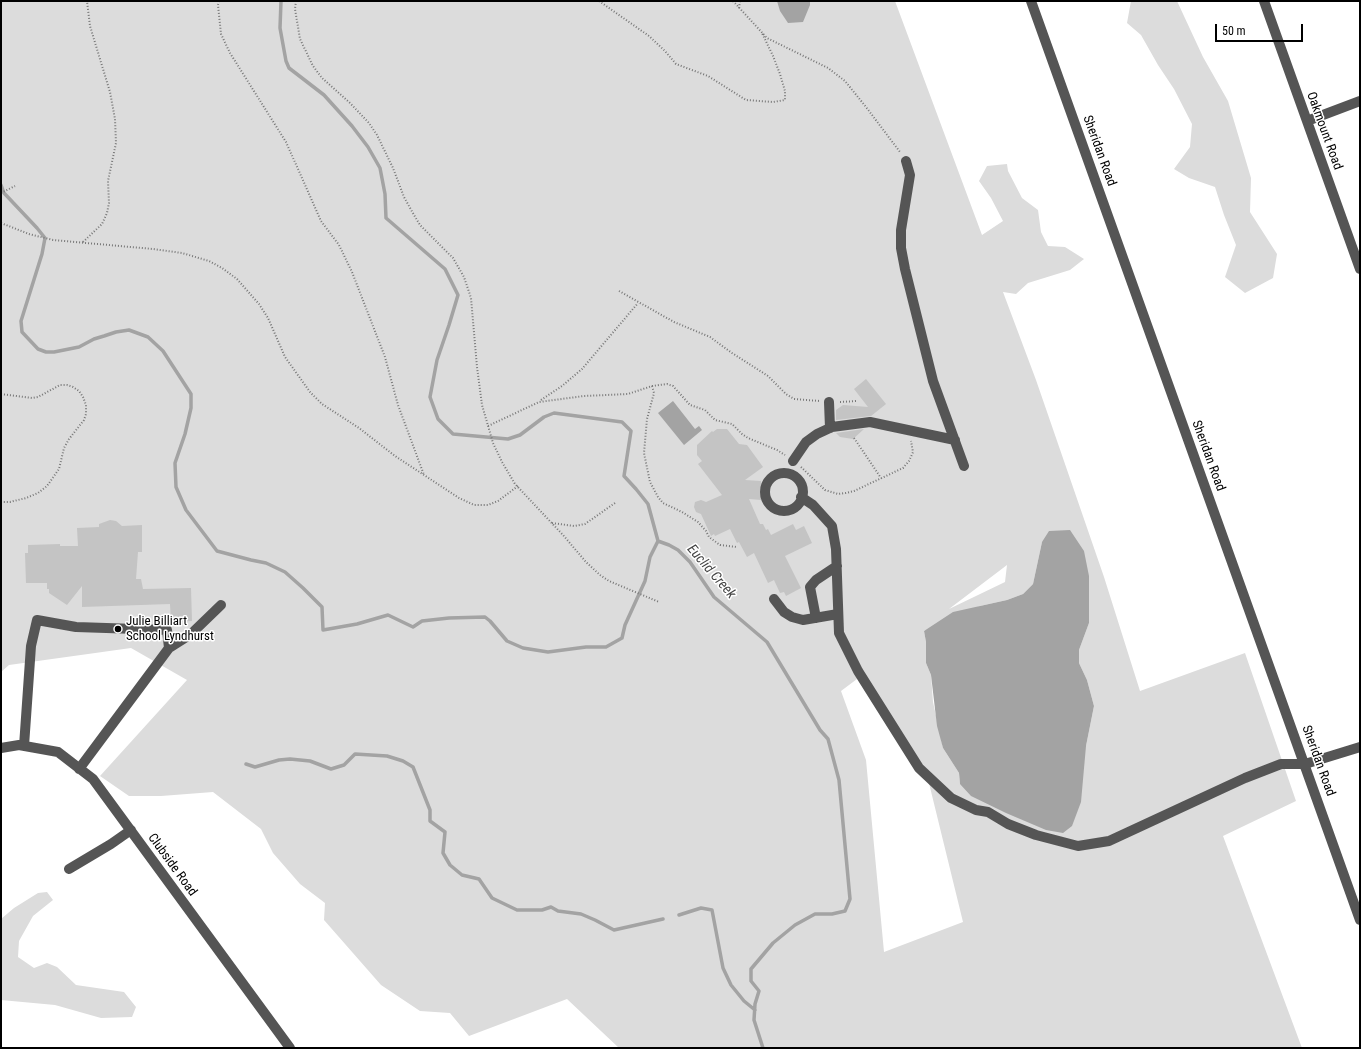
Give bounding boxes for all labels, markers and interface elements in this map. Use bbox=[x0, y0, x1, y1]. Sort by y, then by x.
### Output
scale bar bbox=[1217, 16, 1305, 42]
text: 50 m bbox=[1222, 24, 1246, 38]
street label: Oakmount Road bbox=[1303, 90, 1345, 172]
street label: Sheridan Road bbox=[1079, 114, 1119, 188]
street label: Sheridan Road bbox=[1188, 419, 1228, 493]
water label: Euclid Creek bbox=[683, 542, 739, 602]
place label: Julie Billiart School Lyndhurst bbox=[126, 614, 214, 645]
marker: Julie Billiart School Lyndhurst bbox=[113, 624, 123, 634]
street label: Sheridan Road bbox=[1298, 724, 1338, 798]
street label: Clubside Road bbox=[144, 831, 200, 899]

